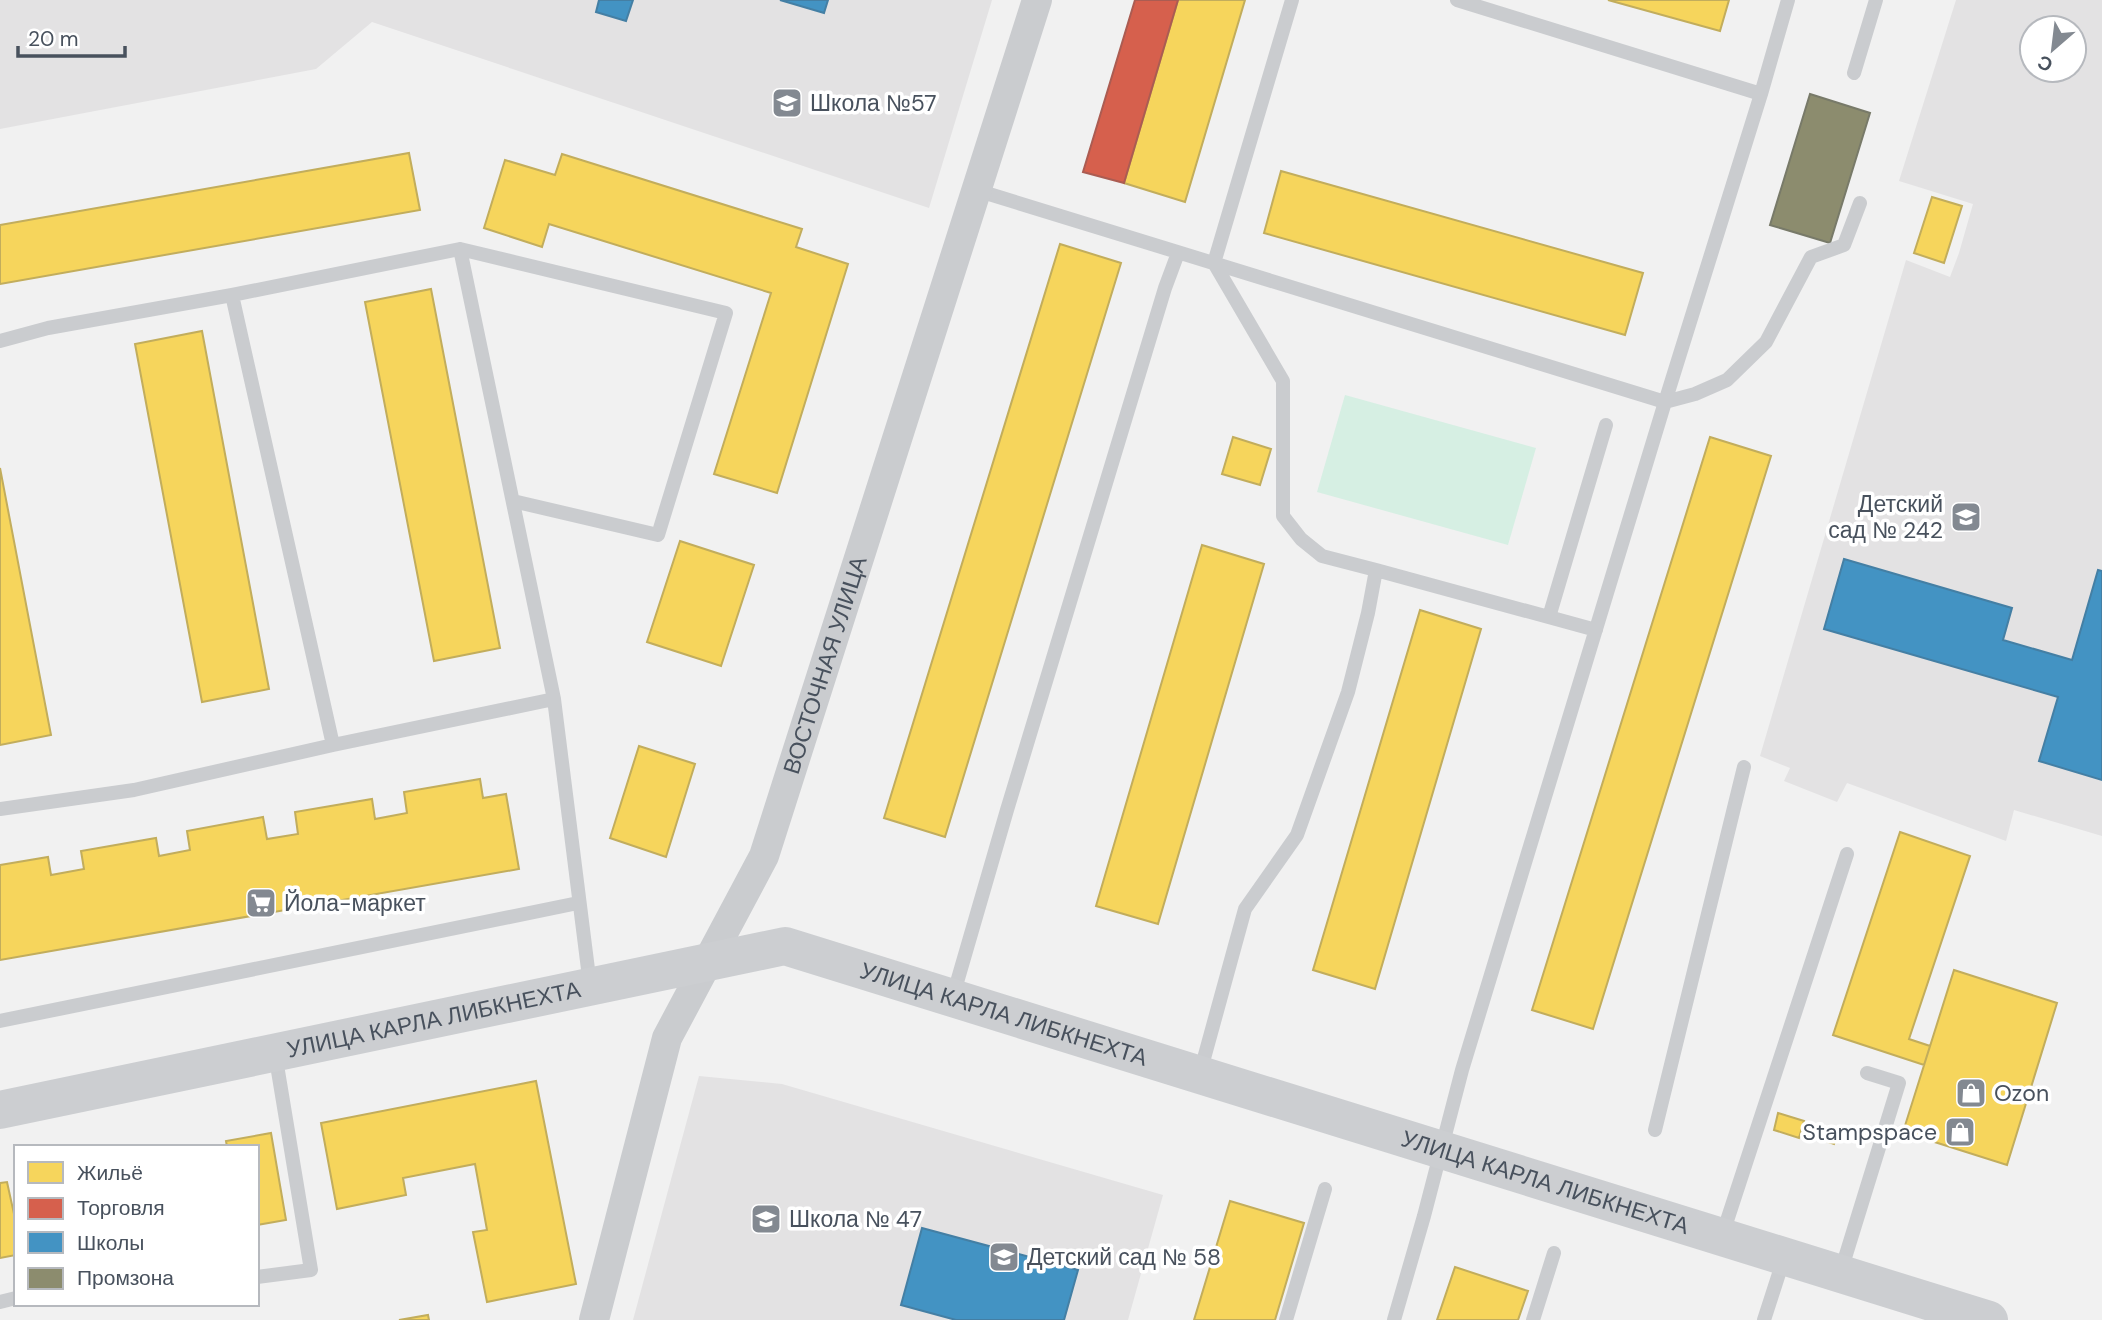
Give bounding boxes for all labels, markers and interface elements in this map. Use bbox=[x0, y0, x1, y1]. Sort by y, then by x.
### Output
scale bar bbox=[18, 14, 124, 58]
north arrow bbox=[2018, 14, 2088, 84]
text: 20 m bbox=[28, 25, 79, 53]
text: С bbox=[2033, 49, 2057, 78]
school or university icon: Школа №57 bbox=[770, 86, 804, 120]
place label: Школа №57 bbox=[810, 88, 937, 118]
place label: Детский сад № 242 bbox=[1828, 489, 1943, 545]
school or university icon: Детский сад № 242 bbox=[1949, 500, 1983, 534]
street label: ВОСТОЧНАЯ УЛИЦА bbox=[776, 552, 874, 778]
supermarket icon: Йола-маркет bbox=[244, 886, 278, 920]
place label: Йола-маркет bbox=[284, 888, 426, 918]
street label: УЛИЦА КАРЛА ЛИБКНЕХТА bbox=[856, 955, 1152, 1073]
street label: УЛИЦА КАРЛА ЛИБКНЕХТА bbox=[284, 974, 584, 1065]
shop icon: Ozon bbox=[1954, 1076, 1988, 1110]
place label: Ozon bbox=[1994, 1078, 2049, 1108]
shop icon: Stampspace bbox=[1943, 1115, 1977, 1149]
place label: Stampspace bbox=[1803, 1117, 1937, 1147]
street label: УЛИЦА КАРЛА ЛИБКНЕХТА bbox=[1398, 1123, 1693, 1241]
legend bbox=[14, 1145, 259, 1306]
text: Жильё bbox=[77, 1159, 143, 1187]
text: Торговля bbox=[77, 1194, 165, 1222]
school or university icon: Школа № 47 bbox=[749, 1202, 783, 1236]
place label: Школа № 47 bbox=[789, 1204, 922, 1234]
text: Школы bbox=[77, 1229, 144, 1257]
school or university icon: Детский сад № 58 bbox=[987, 1240, 1021, 1274]
place label: Детский сад № 58 bbox=[1027, 1242, 1221, 1272]
text: Промзона bbox=[77, 1264, 174, 1292]

